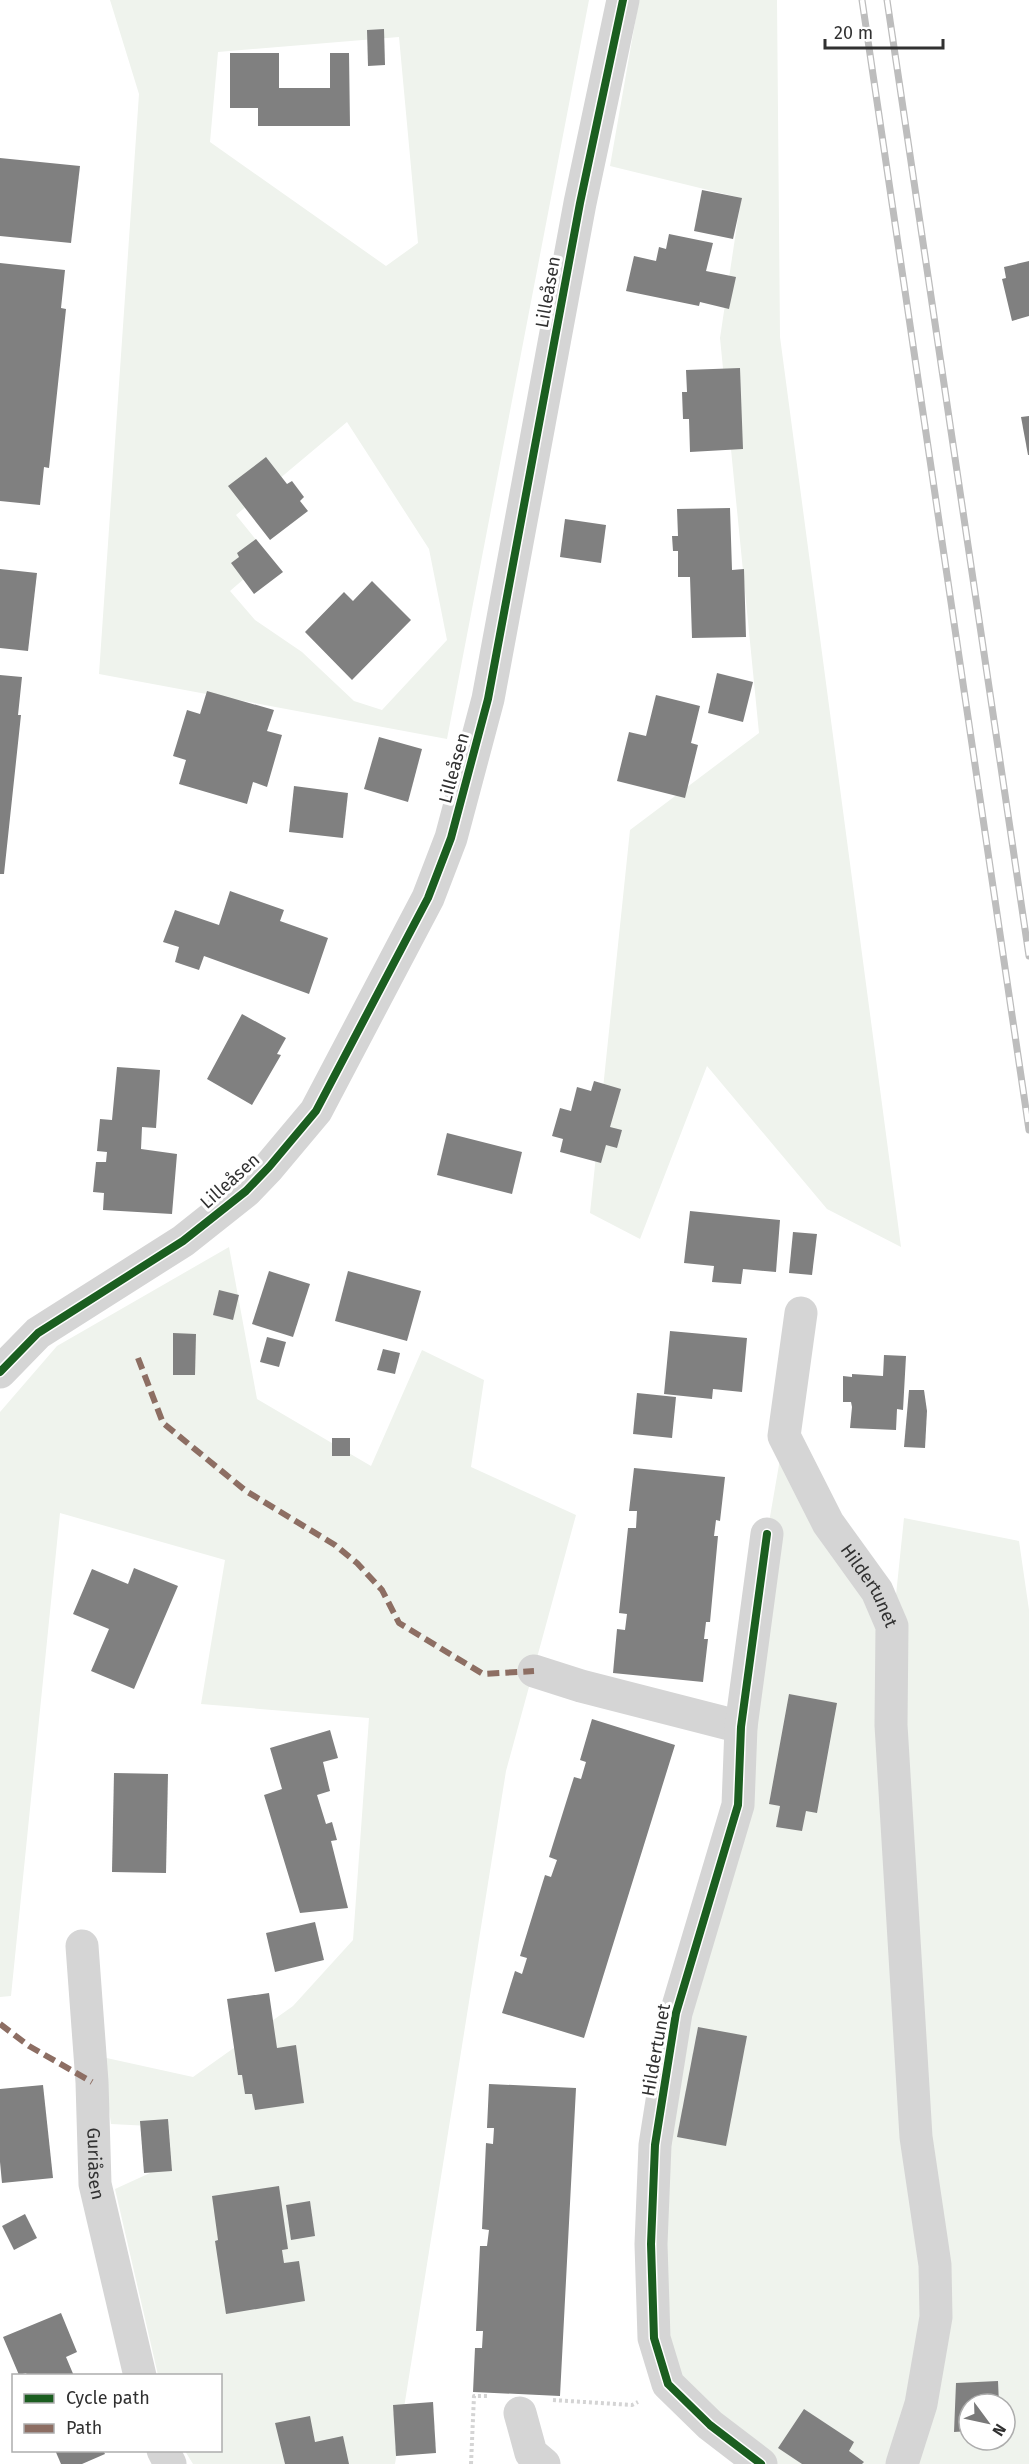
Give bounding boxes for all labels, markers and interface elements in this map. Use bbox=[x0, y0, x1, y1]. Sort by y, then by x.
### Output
scale bar bbox=[825, 12, 944, 50]
text: 20 m bbox=[834, 22, 873, 44]
street label: Lilleåsen bbox=[531, 254, 565, 330]
street label: Lilleåsen bbox=[434, 730, 474, 806]
street label: Lilleåsen bbox=[196, 1149, 264, 1213]
street label: Hildertunet bbox=[836, 1540, 902, 1631]
street label: Hildertunet bbox=[637, 2001, 675, 2098]
street label: Guriåsen bbox=[82, 2127, 109, 2202]
legend bbox=[12, 2374, 222, 2452]
text: Cycle path bbox=[66, 2387, 150, 2409]
north arrow bbox=[957, 2392, 1017, 2452]
text: Path bbox=[66, 2417, 102, 2439]
text: N bbox=[988, 2420, 1010, 2440]

